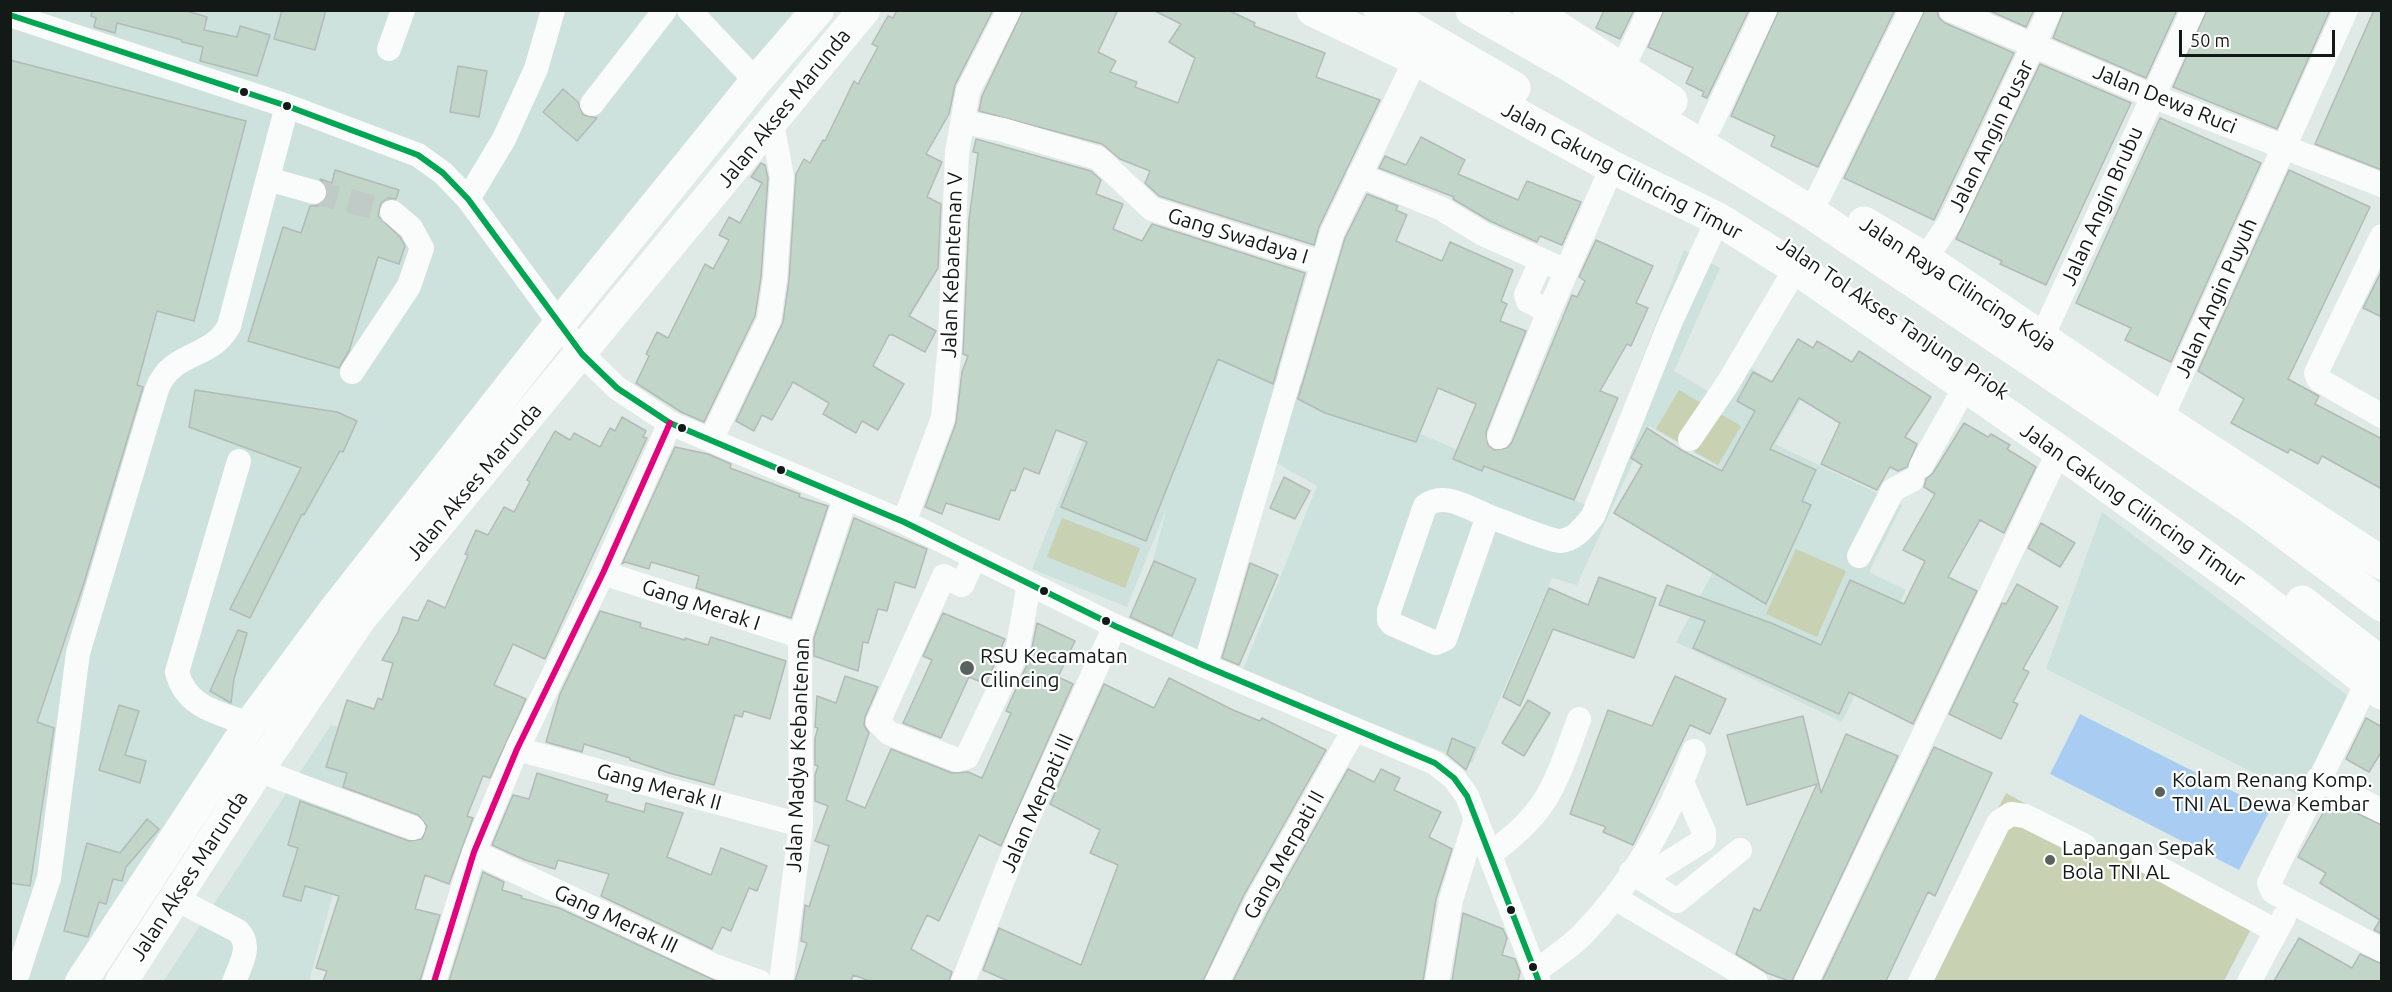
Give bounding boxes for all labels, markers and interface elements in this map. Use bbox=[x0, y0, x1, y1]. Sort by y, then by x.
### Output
scale bar bbox=[2182, 18, 2338, 56]
street label: Jalan Akses Marunda bbox=[712, 23, 856, 193]
text: 50 m bbox=[2190, 30, 2230, 50]
street label: Jalan Angin Pusar bbox=[1943, 56, 2039, 216]
street label: Jalan Dewa Ruci bbox=[2090, 59, 2240, 139]
unlabelled marker bbox=[238, 86, 250, 98]
street label: Jalan Cakung Cilincing Timur bbox=[1497, 97, 1747, 245]
unlabelled marker bbox=[281, 100, 293, 112]
street label: Jalan Angin Brubu bbox=[2056, 123, 2148, 289]
street label: Jalan Kebantenan V bbox=[936, 172, 968, 358]
street label: Gang Swadaya I bbox=[1165, 203, 1311, 269]
street label: Jalan Raya Cilincing Koja bbox=[1855, 211, 2061, 357]
street label: Jalan Angin Puyuh bbox=[2169, 214, 2263, 382]
street label: Jalan Tol Akses Tanjung Priok bbox=[1772, 231, 2014, 405]
street label: Jalan Akses Marunda bbox=[401, 398, 547, 566]
street label: Jalan Cakung Cilincing Timur bbox=[2016, 418, 2250, 592]
unlabelled marker bbox=[676, 422, 688, 434]
unlabelled marker bbox=[775, 464, 787, 476]
street label: Gang Merak I bbox=[639, 574, 763, 636]
unlabelled marker bbox=[1038, 585, 1050, 597]
unlabelled marker bbox=[1100, 615, 1112, 627]
street label: Jalan Madya Kebantenan bbox=[781, 637, 815, 873]
place label: RSU Kecamatan Cilincing bbox=[980, 643, 1128, 693]
marker: RSU Kecamatan Cilincing bbox=[958, 659, 976, 677]
street label: Jalan Merpati III bbox=[995, 730, 1079, 876]
street label: Gang Merak II bbox=[594, 758, 724, 816]
place label: Kolam Renang Komp. TNI AL Dewa Kembar bbox=[2172, 767, 2373, 817]
marker: Kolam Renang Komp. TNI AL Dewa Kembar bbox=[2153, 785, 2167, 799]
street label: Jalan Akses Marunda bbox=[125, 786, 253, 966]
street label: Gang Merpati II bbox=[1238, 786, 1330, 924]
place label: Lapangan Sepak Bola TNI AL bbox=[2062, 835, 2215, 885]
marker: Lapangan Sepak Bola TNI AL bbox=[2043, 853, 2057, 867]
street label: Gang Merak III bbox=[550, 879, 682, 959]
unlabelled marker bbox=[1505, 904, 1517, 916]
unlabelled marker bbox=[1527, 961, 1539, 973]

